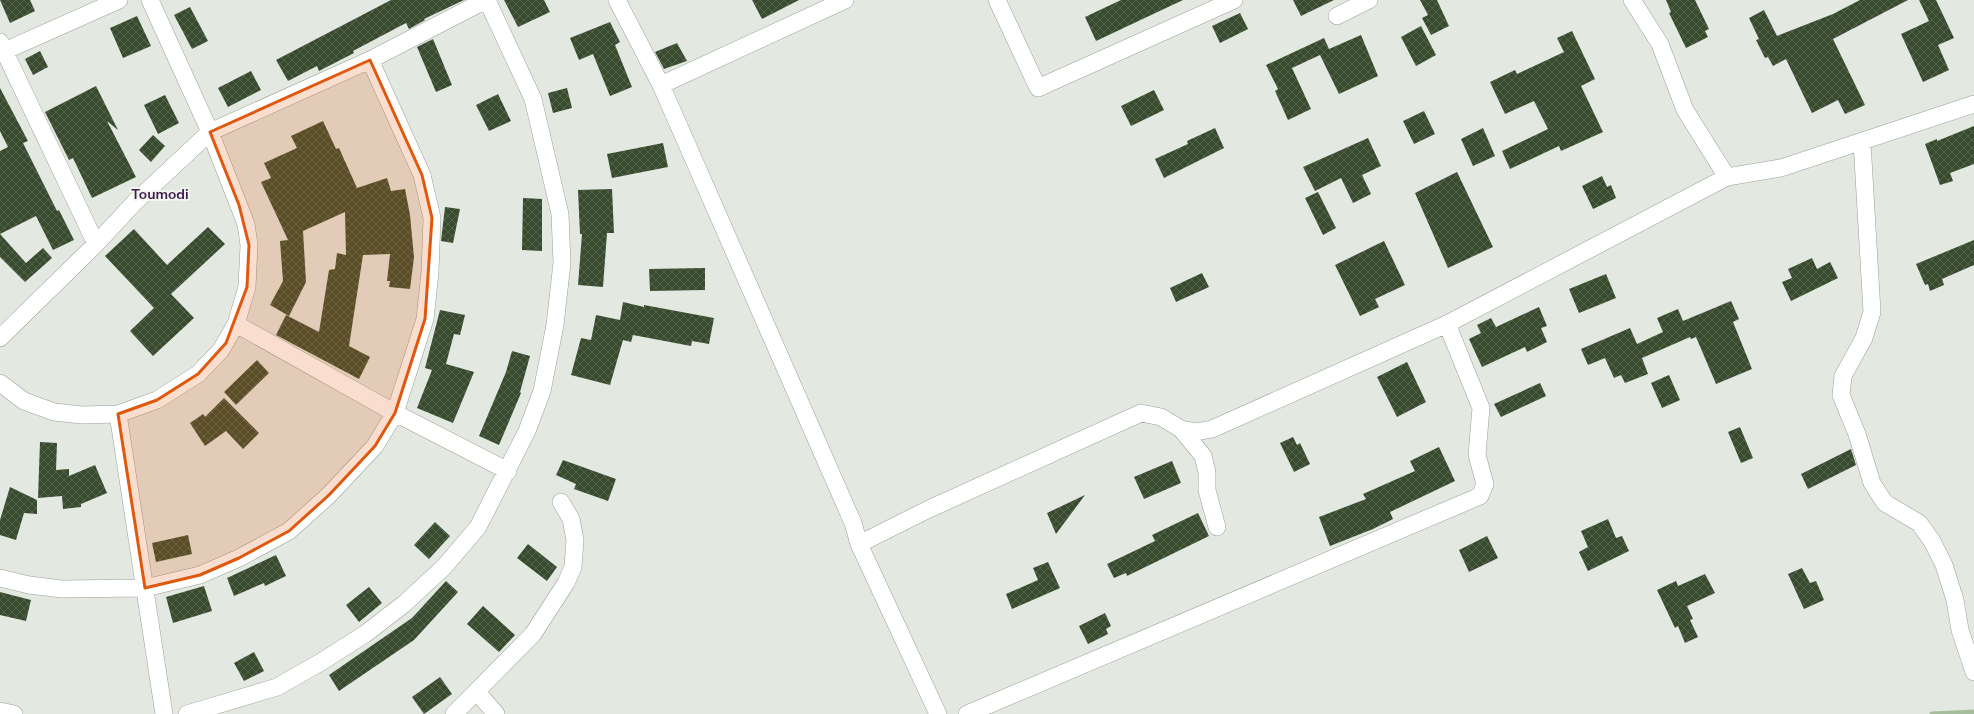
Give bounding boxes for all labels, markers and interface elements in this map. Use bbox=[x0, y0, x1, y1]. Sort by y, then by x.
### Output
district label: Toumodi bbox=[131, 185, 189, 203]

